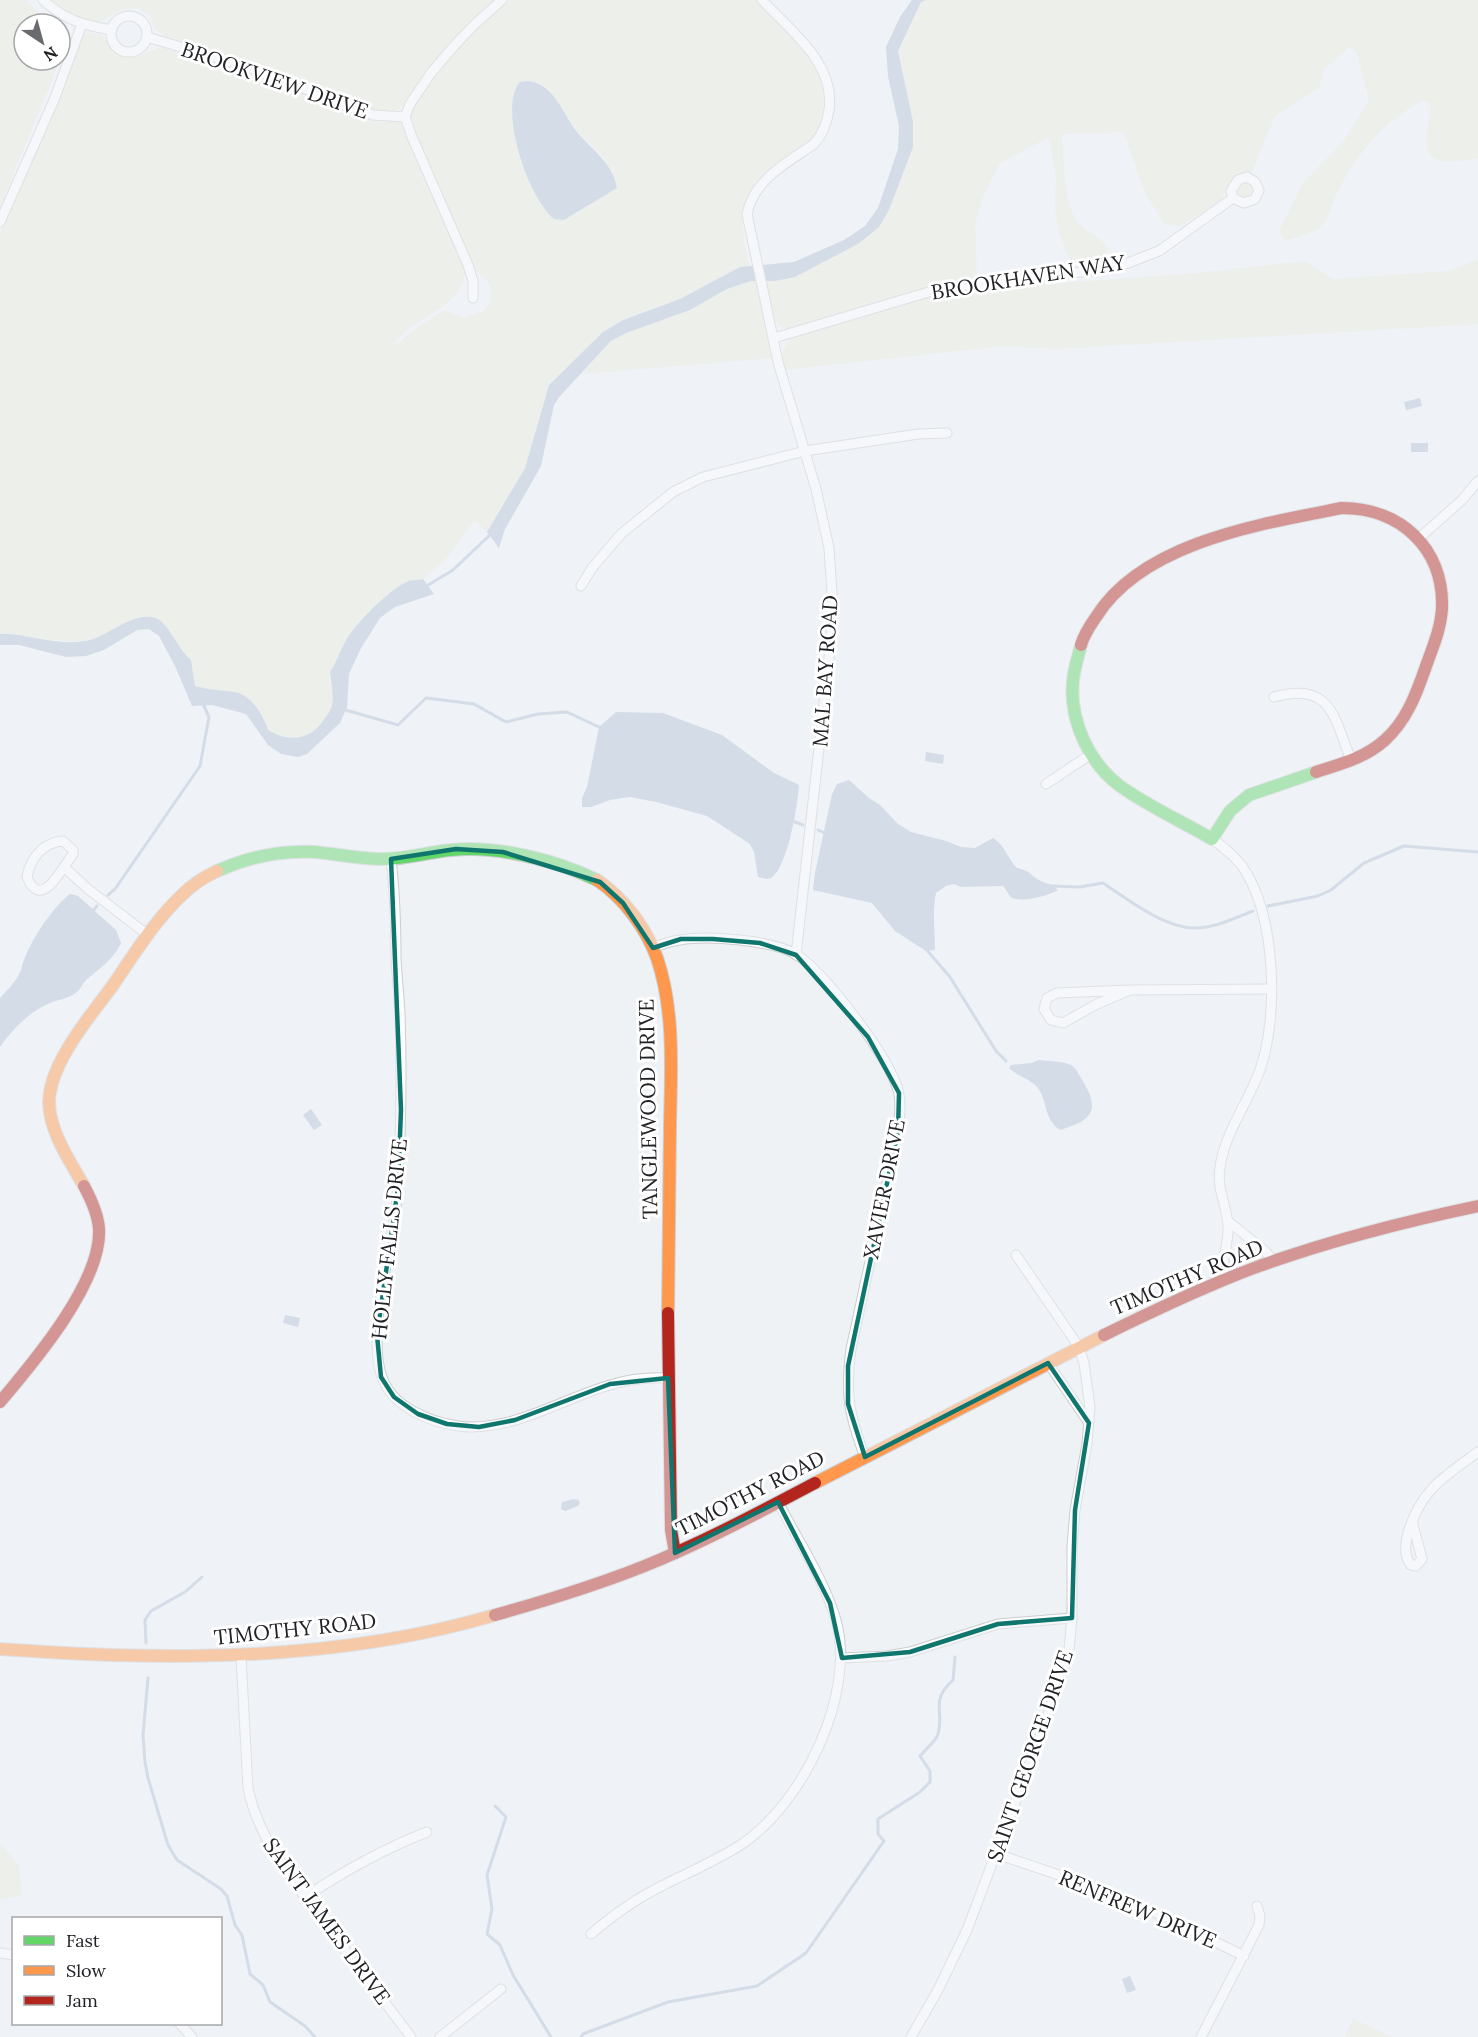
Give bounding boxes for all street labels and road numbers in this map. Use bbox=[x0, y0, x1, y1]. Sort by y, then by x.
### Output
street label: BROOKVIEW DRIVE bbox=[178, 35, 372, 125]
street label: BROOKHAVEN WAY bbox=[929, 248, 1128, 306]
street label: MAL BAY ROAD bbox=[806, 594, 844, 748]
street label: TANGLEWOOD DRIVE bbox=[633, 999, 663, 1219]
street label: XAVIER DRIVE bbox=[857, 1117, 911, 1261]
street label: HOLLY FALLS DRIVE bbox=[365, 1137, 413, 1341]
street label: TIMOTHY ROAD bbox=[1107, 1233, 1267, 1321]
street label: TIMOTHY ROAD bbox=[671, 1444, 829, 1542]
street label: TIMOTHY ROAD bbox=[212, 1607, 378, 1651]
street label: SAINT GEORGE DRIVE bbox=[981, 1646, 1079, 1866]
street label: SAINT JAMES DRIVE bbox=[257, 1832, 397, 2010]
street label: RENFREW DRIVE bbox=[1055, 1864, 1221, 1954]

